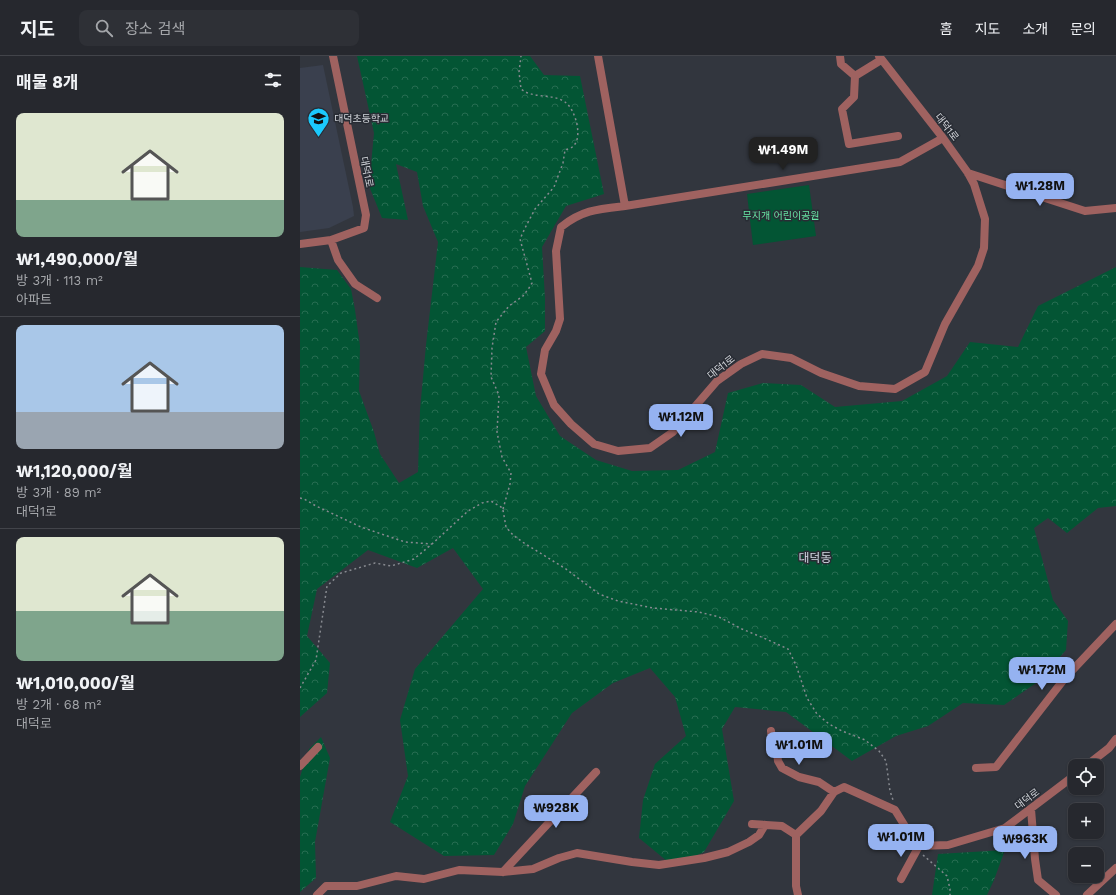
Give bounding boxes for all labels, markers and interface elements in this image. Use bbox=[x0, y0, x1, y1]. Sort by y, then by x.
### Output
search box bbox=[79, 10, 359, 46]
icon: search bbox=[93, 17, 115, 39]
text: 지도 bbox=[20, 18, 55, 41]
text: 장소 검색 bbox=[125, 20, 185, 38]
text: 홈 bbox=[940, 21, 953, 37]
text: 지도 bbox=[975, 21, 1000, 37]
text: 소개 bbox=[1022, 21, 1048, 37]
text: 문의 bbox=[1070, 21, 1096, 37]
icon: filters bbox=[262, 69, 284, 91]
text: 매물 8개 bbox=[16, 72, 78, 92]
school or university icon: 대덕초등학교 bbox=[306, 105, 332, 138]
street label: 대덕1로 bbox=[933, 111, 961, 143]
place label: 대덕초등학교 bbox=[334, 113, 389, 124]
pin: ₩1.49M bbox=[750, 137, 816, 171]
icon: home bbox=[114, 139, 186, 211]
text: ₩1.49M bbox=[758, 142, 808, 157]
street label: 대덕1로 bbox=[359, 155, 375, 189]
pin: ₩1.28M bbox=[1007, 173, 1073, 207]
text: ₩1.28M bbox=[1015, 178, 1065, 193]
park label: 무지개 어린이공원 bbox=[742, 210, 820, 221]
text: ₩1,490,000/월 bbox=[16, 249, 138, 269]
text: 방 3개 · 113 m² bbox=[16, 273, 103, 288]
text: 아파트 bbox=[16, 292, 52, 307]
icon: home bbox=[114, 351, 186, 423]
street label: 대덕1로 bbox=[705, 353, 737, 381]
pin: ₩1.12M bbox=[648, 404, 714, 438]
text: ₩1.12M bbox=[658, 409, 704, 424]
text: ₩1,120,000/월 bbox=[16, 461, 133, 481]
text: 방 3개 · 89 m² bbox=[16, 485, 101, 500]
text: 대덕1로 bbox=[16, 504, 57, 519]
district label: 대덕동 bbox=[798, 551, 832, 565]
icon: home bbox=[114, 563, 186, 635]
pin: ₩1.72M bbox=[1009, 657, 1075, 691]
text: ₩1.72M bbox=[1018, 662, 1066, 677]
text: ₩1,010,000/월 bbox=[16, 673, 135, 693]
text: 방 2개 · 68 m² bbox=[16, 697, 101, 712]
text: 대덕로 bbox=[16, 716, 52, 731]
pin: ₩1.01M bbox=[766, 732, 832, 766]
text: ₩1.01M bbox=[775, 737, 823, 752]
map controls bbox=[1068, 759, 1104, 883]
button: locate bbox=[1068, 759, 1104, 795]
street label: 대덕로 bbox=[1013, 786, 1041, 812]
pin: ₩928K bbox=[528, 795, 584, 829]
text: ₩928K bbox=[533, 800, 579, 815]
button: + bbox=[1068, 803, 1104, 839]
pin: ₩1.01M bbox=[868, 824, 934, 858]
pin: ₩963K bbox=[997, 826, 1053, 860]
text: ₩1.01M bbox=[877, 829, 925, 844]
text: ₩963K bbox=[1002, 831, 1048, 846]
button: − bbox=[1068, 847, 1104, 883]

